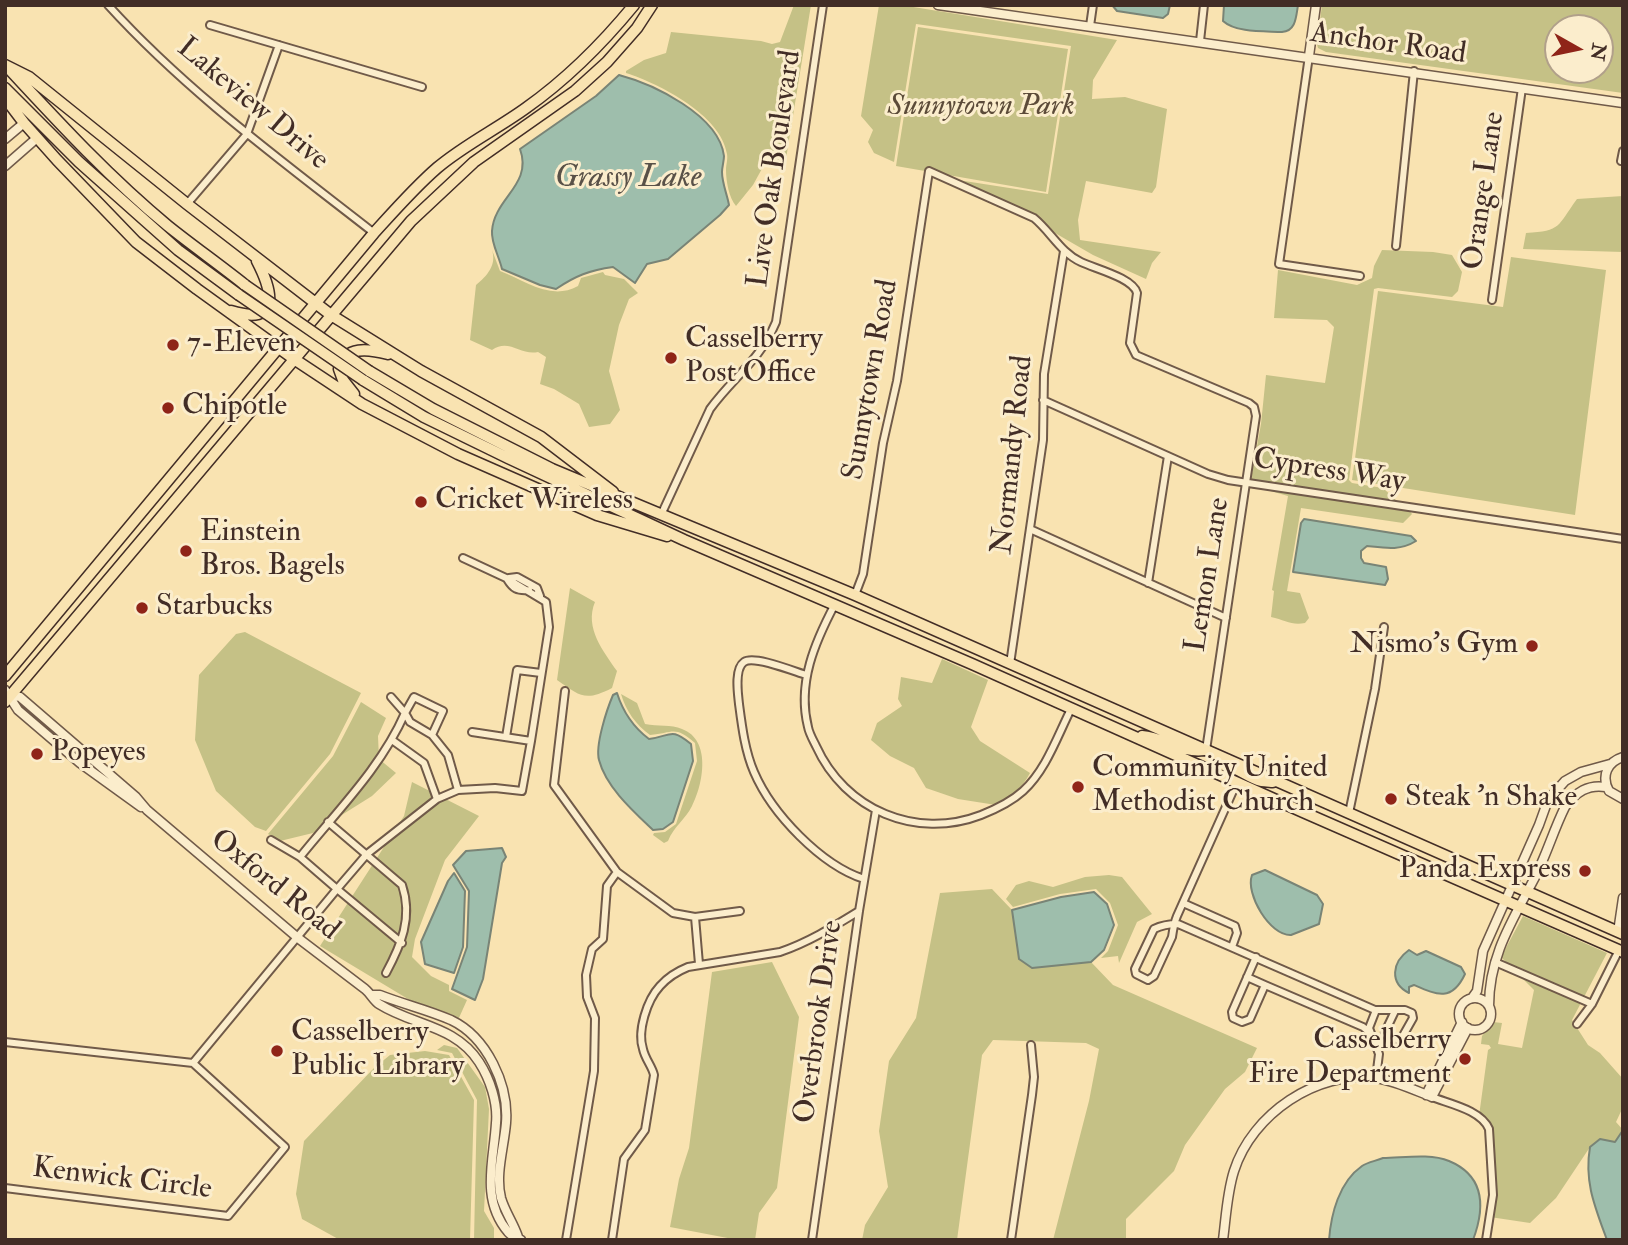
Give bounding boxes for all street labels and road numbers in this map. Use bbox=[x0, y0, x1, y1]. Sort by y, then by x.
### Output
street label: Anchor Road bbox=[1308, 16, 1468, 74]
street label: Lakeview Drive bbox=[169, 31, 335, 179]
street label: Live Oak Boulevard bbox=[742, 48, 810, 290]
street label: Orange Lane bbox=[1456, 110, 1514, 272]
street label: Sunnytown Road bbox=[837, 277, 907, 483]
street label: Normandy Road bbox=[986, 354, 1042, 556]
street label: Cypress Way bbox=[1250, 442, 1408, 502]
street label: Lemon Lane bbox=[1179, 495, 1239, 655]
street label: Oxford Road bbox=[202, 823, 346, 949]
street label: Overbrook Drive bbox=[788, 918, 852, 1126]
street label: Kenwick Circle bbox=[30, 1151, 214, 1209]

